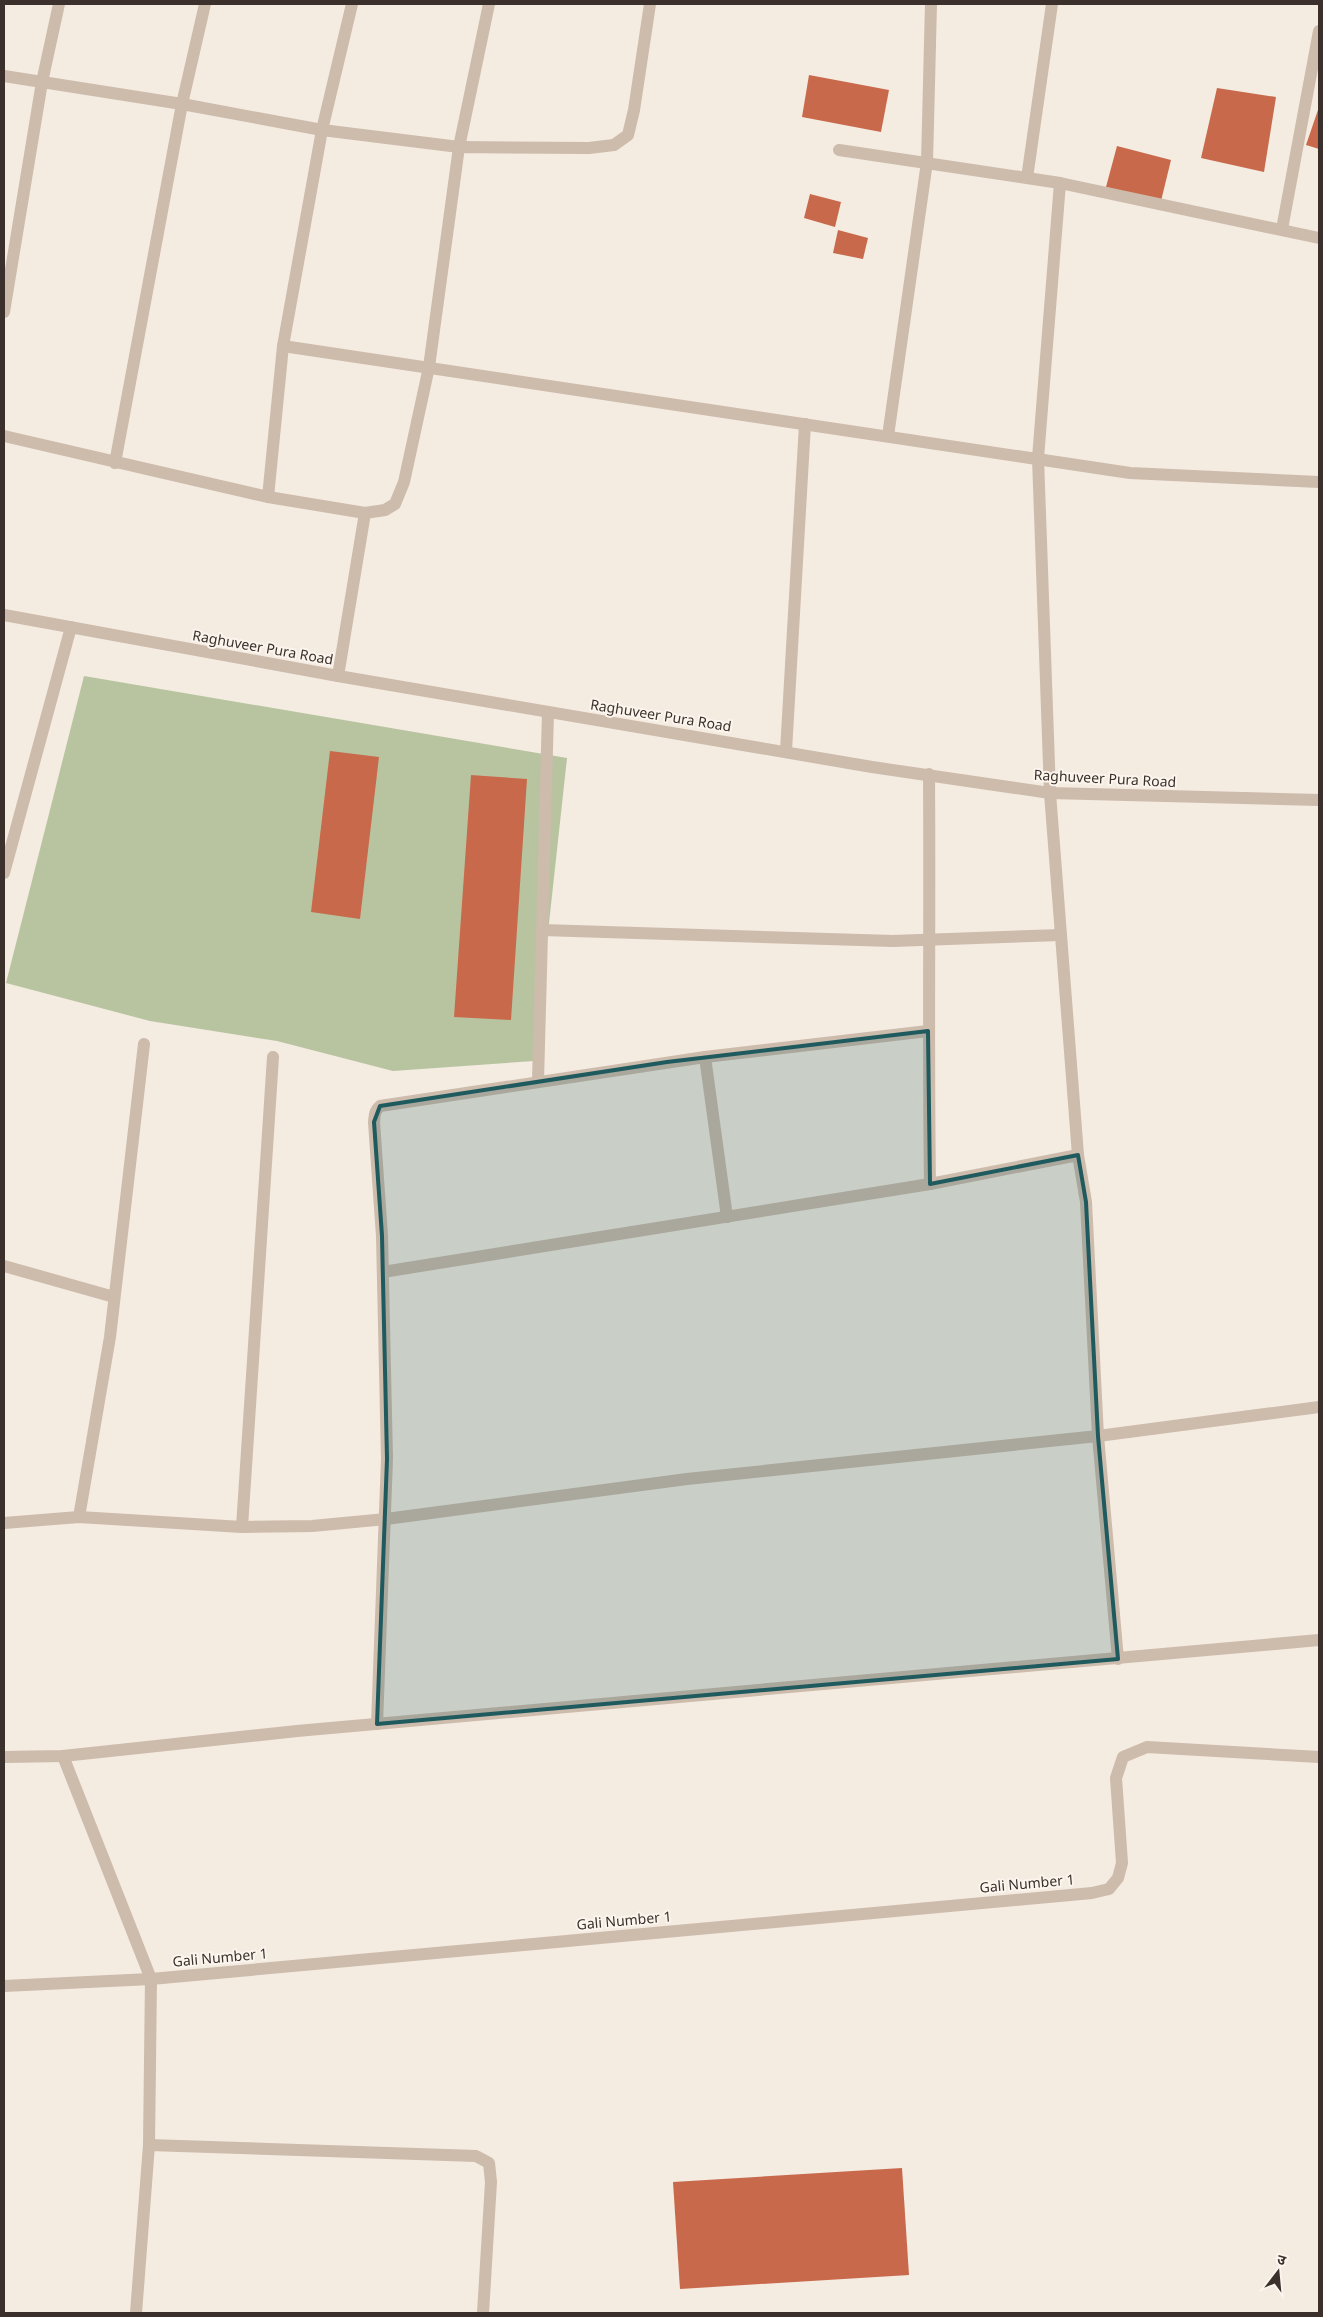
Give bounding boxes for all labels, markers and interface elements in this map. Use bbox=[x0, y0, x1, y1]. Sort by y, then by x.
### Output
street label: Raghuveer Pura Road bbox=[191, 625, 335, 669]
street label: Raghuveer Pura Road bbox=[589, 694, 733, 736]
street label: Raghuveer Pura Road bbox=[1033, 765, 1177, 791]
street label: Gali Number 1 bbox=[979, 1869, 1075, 1897]
street label: Gali Number 1 bbox=[576, 1906, 672, 1934]
street label: Gali Number 1 bbox=[172, 1943, 268, 1971]
north arrow bbox=[1253, 2247, 1303, 2297]
text: उ bbox=[1275, 2249, 1289, 2270]

